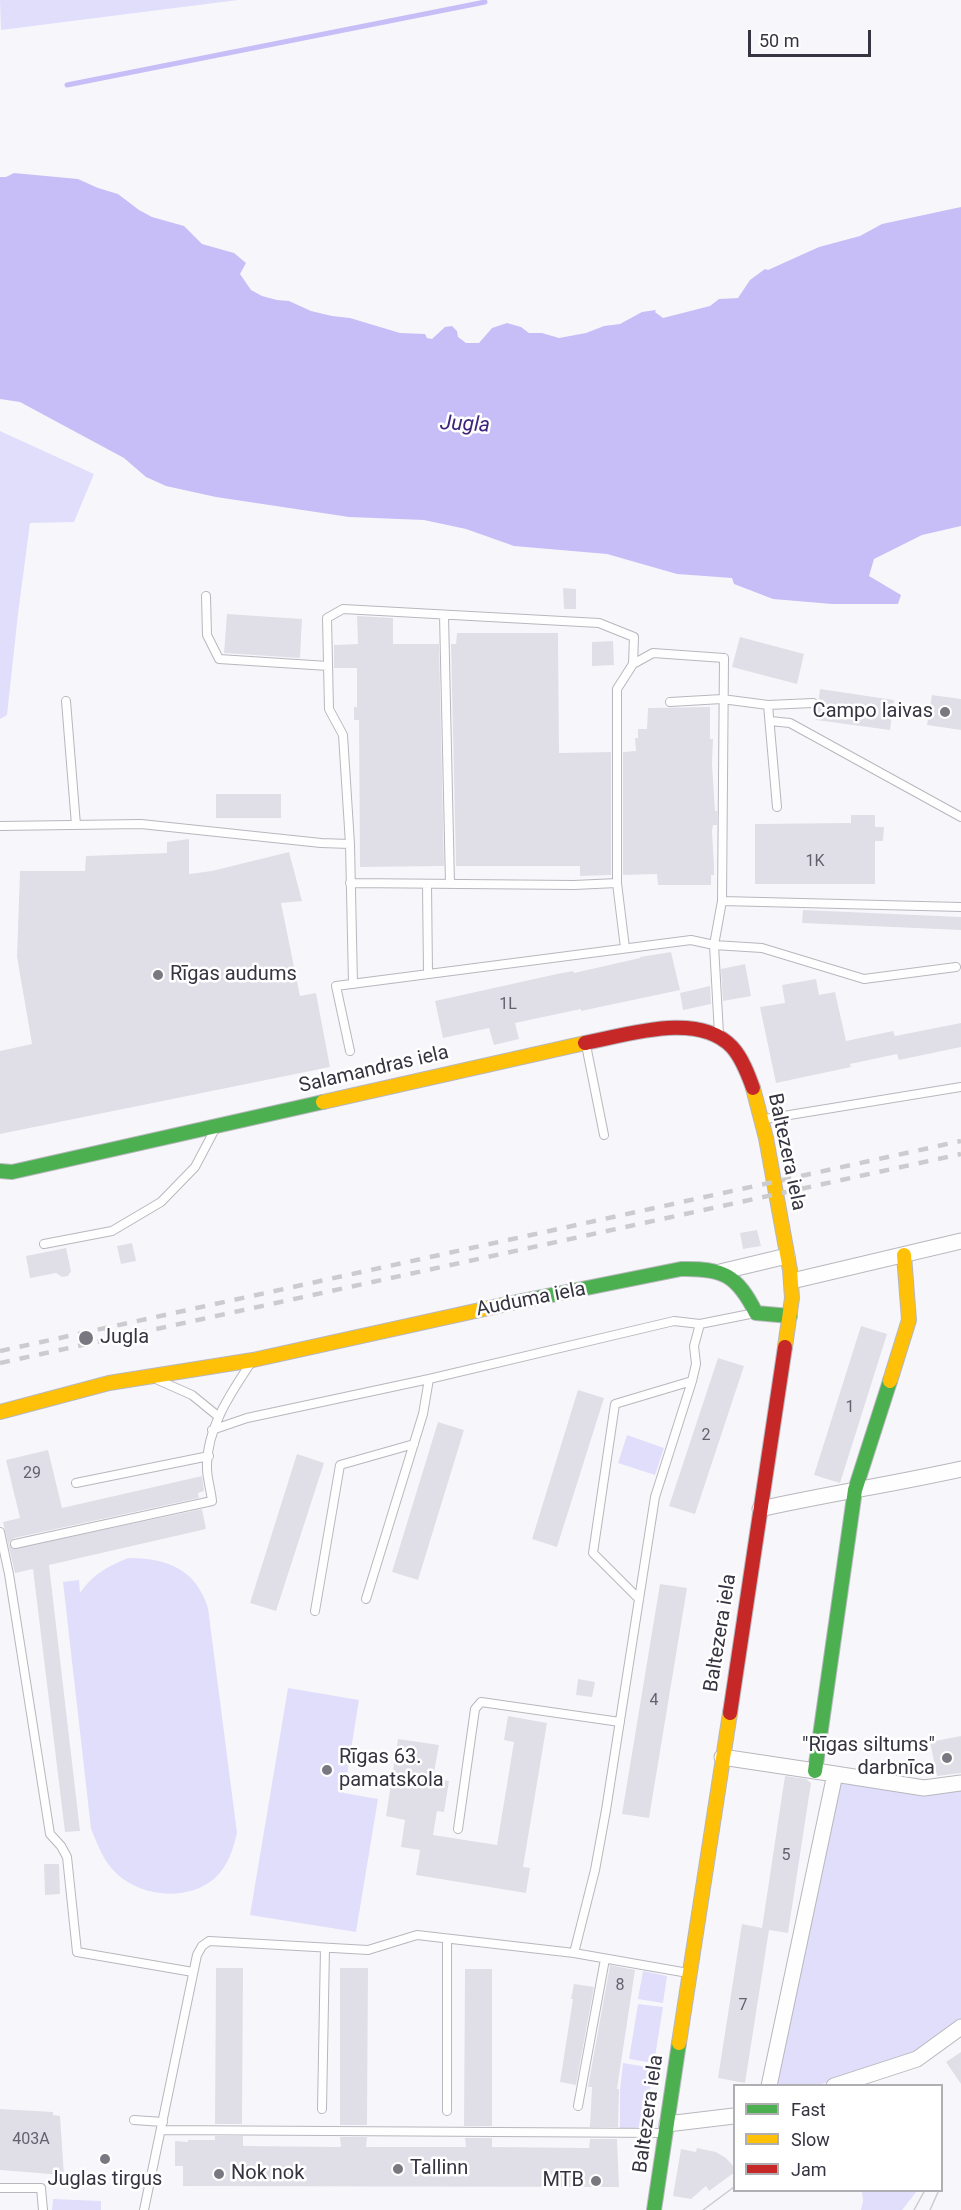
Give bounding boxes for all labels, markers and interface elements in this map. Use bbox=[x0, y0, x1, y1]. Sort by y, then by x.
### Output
scale bar bbox=[751, 18, 874, 56]
text: 50 m bbox=[759, 30, 799, 51]
water label: Jugla bbox=[439, 411, 491, 439]
place label: Campo laivas bbox=[813, 700, 933, 724]
marker: Campo laivas bbox=[938, 705, 952, 719]
house number: 1K bbox=[805, 852, 825, 872]
place label: Rīgas audums bbox=[170, 963, 297, 987]
marker: Rīgas audums bbox=[151, 968, 165, 982]
house number: 1L bbox=[499, 995, 517, 1015]
street label: Salamandras iela bbox=[297, 1041, 451, 1099]
street label: Baltezera iela bbox=[762, 1091, 810, 1213]
street label: Auduma iela bbox=[474, 1278, 588, 1322]
place label: Jugla bbox=[100, 1326, 149, 1350]
marker: Jugla bbox=[77, 1329, 95, 1347]
house number: 1 bbox=[846, 1398, 854, 1418]
house number: 2 bbox=[702, 1426, 710, 1446]
house number: 29 bbox=[23, 1464, 41, 1484]
street label: Baltezera iela bbox=[700, 1572, 742, 1694]
house number: 4 bbox=[650, 1691, 658, 1711]
place label: "Rīgas siltums" darbnīca bbox=[802, 1734, 935, 1781]
place label: Rīgas 63. pamatskola bbox=[339, 1746, 444, 1793]
marker: "Rīgas siltums" darbnīca bbox=[940, 1751, 954, 1765]
marker: Rīgas 63. pamatskola bbox=[320, 1763, 334, 1777]
house number: 5 bbox=[782, 1846, 790, 1866]
house number: 8 bbox=[616, 1976, 624, 1996]
house number: 7 bbox=[739, 1996, 747, 2016]
street label: Baltezera iela bbox=[629, 2053, 669, 2175]
legend bbox=[733, 2084, 943, 2192]
text: Fast bbox=[791, 2099, 826, 2120]
text: Slow bbox=[791, 2129, 830, 2150]
house number: 403A bbox=[12, 2130, 50, 2150]
marker: Juglas tirgus bbox=[98, 2152, 112, 2166]
place label: Tallinn bbox=[410, 2157, 468, 2181]
text: Jam bbox=[791, 2159, 827, 2180]
place label: Nok nok bbox=[231, 2162, 304, 2186]
marker: Tallinn bbox=[391, 2162, 405, 2176]
marker: Nok nok bbox=[212, 2167, 226, 2181]
place label: Juglas tirgus bbox=[48, 2168, 162, 2192]
place label: MTB bbox=[542, 2169, 584, 2193]
marker: MTB bbox=[589, 2174, 603, 2188]

